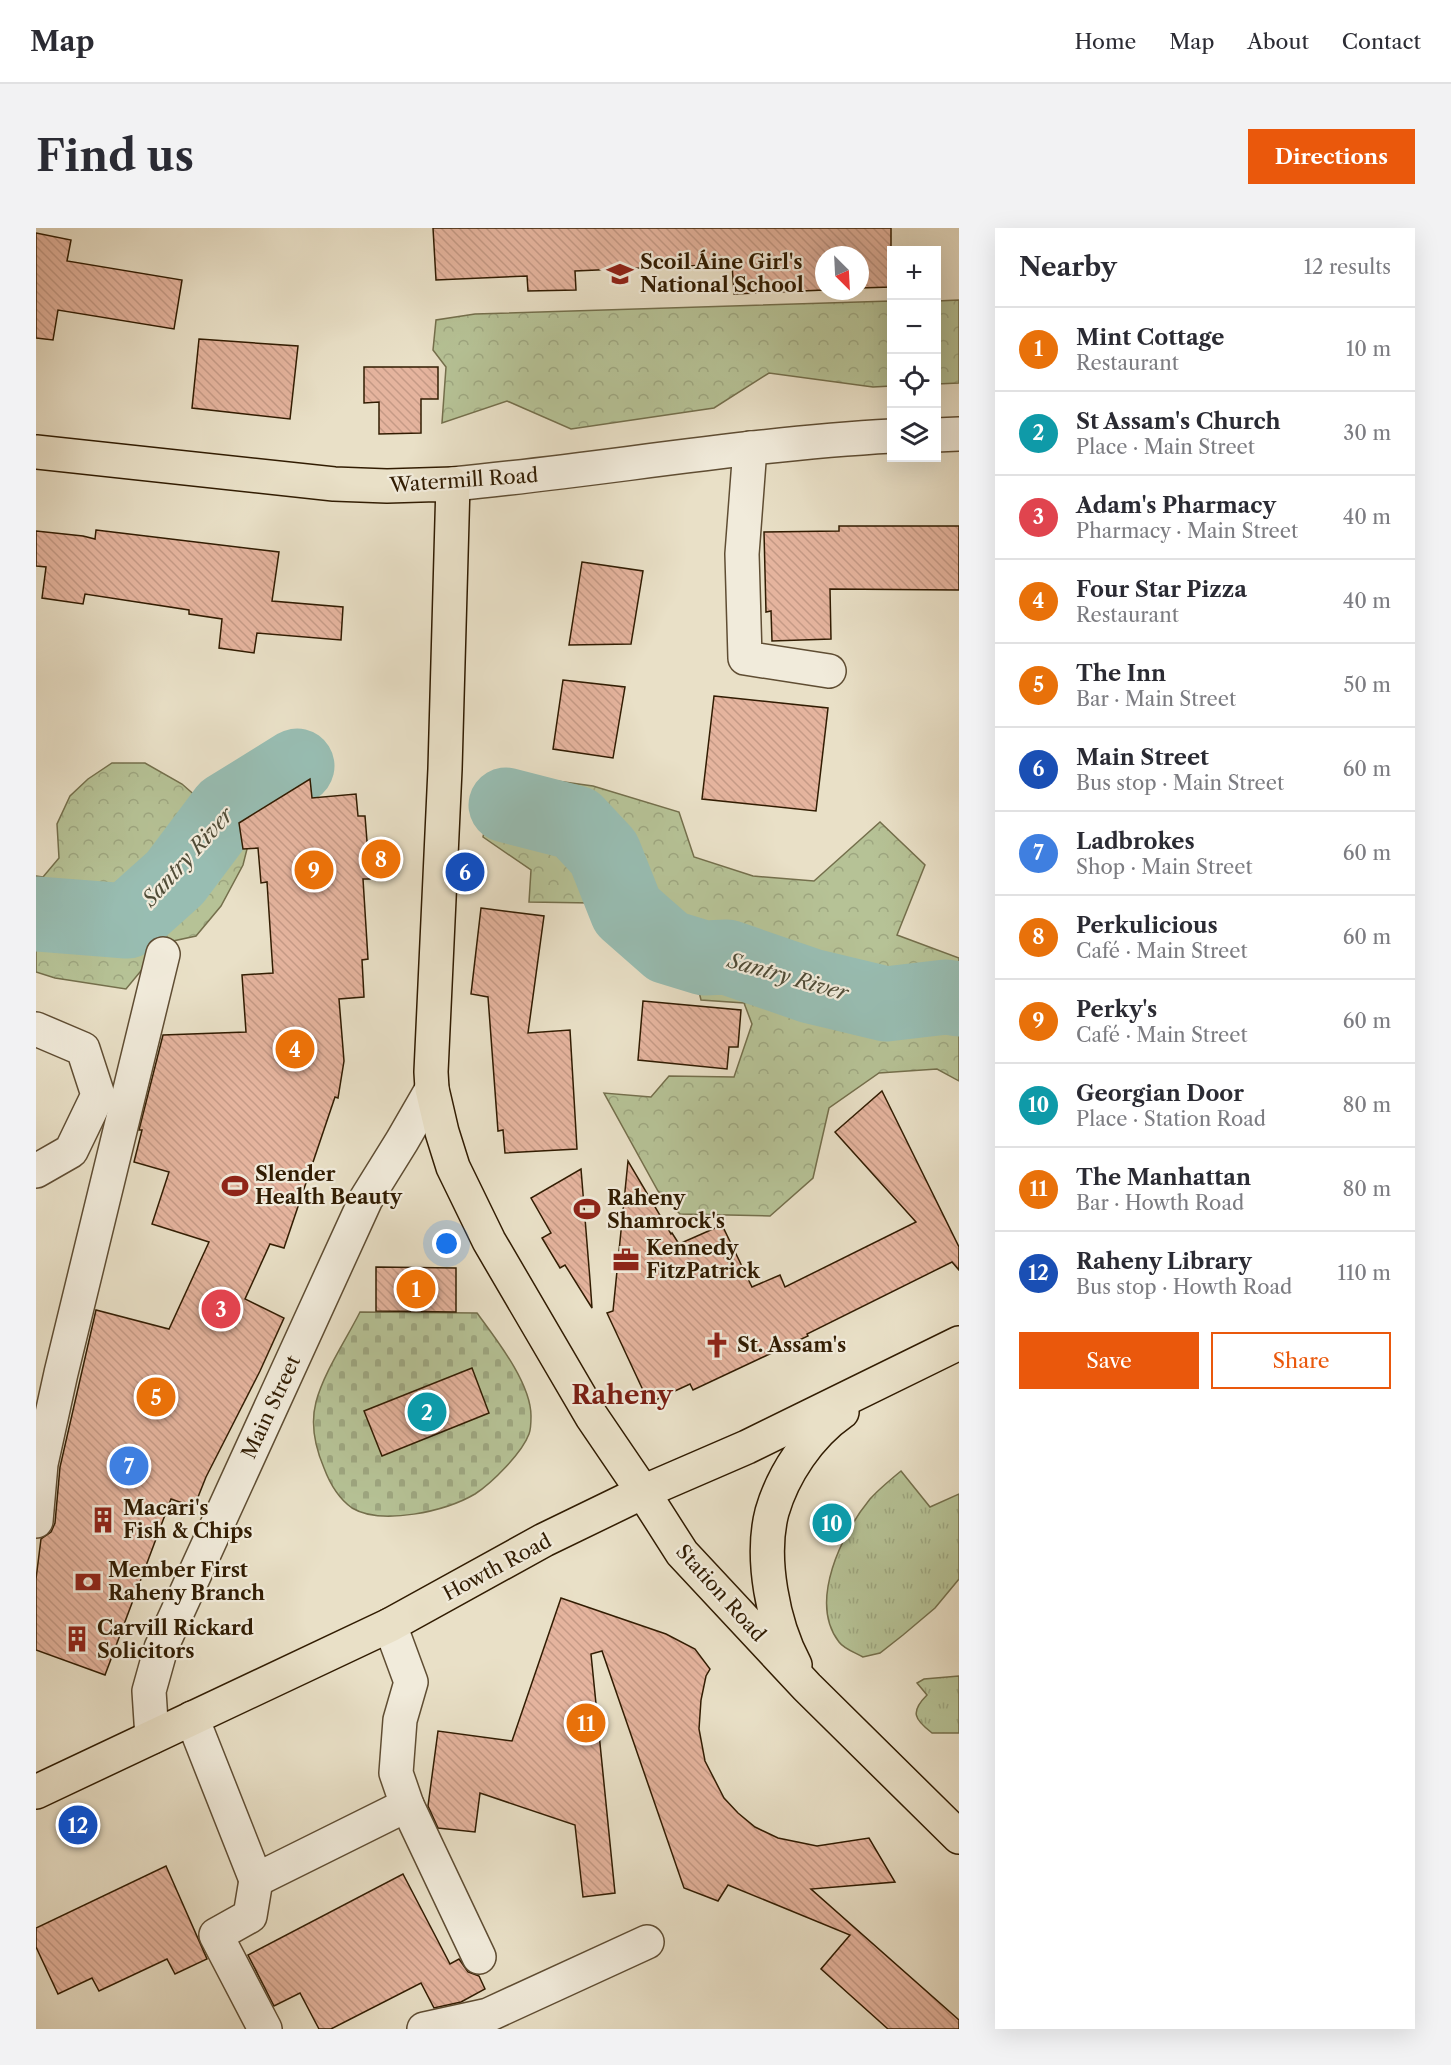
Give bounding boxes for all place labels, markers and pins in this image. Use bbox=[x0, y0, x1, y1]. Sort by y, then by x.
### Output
place label: Scoil Áine Girl's National School bbox=[640, 249, 804, 297]
school or university icon: Scoil Áine Girl's National School bbox=[605, 259, 635, 289]
pin: 8 bbox=[362, 836, 400, 882]
pin: 9 bbox=[294, 848, 334, 892]
pin: 6 bbox=[446, 850, 484, 894]
pin: 4 bbox=[276, 1026, 314, 1072]
place label: Slender Health Beauty bbox=[255, 1162, 403, 1209]
sports icon: Slender Health Beauty bbox=[220, 1171, 250, 1201]
place label: Raheny Shamrock's bbox=[607, 1186, 725, 1233]
sports icon: Raheny Shamrock's bbox=[572, 1194, 602, 1224]
place label: Kennedy FitzPatrick bbox=[646, 1236, 761, 1283]
office icon: Kennedy FitzPatrick bbox=[611, 1245, 641, 1275]
pin: 1 bbox=[396, 1266, 436, 1312]
pin: 3 bbox=[202, 1286, 240, 1332]
church icon: St. Assam's bbox=[702, 1330, 732, 1360]
place label: St. Assam's bbox=[737, 1333, 846, 1357]
pin: 5 bbox=[136, 1374, 176, 1420]
pin: 2 bbox=[408, 1390, 446, 1434]
pin: 7 bbox=[110, 1444, 148, 1488]
place label: Macari's Fish & Chips bbox=[123, 1496, 253, 1543]
pin: 10 bbox=[812, 1500, 852, 1546]
building icon: Macari's Fish & Chips bbox=[88, 1505, 118, 1535]
place label: Member First Raheny Branch bbox=[108, 1558, 265, 1605]
bank icon: Member First Raheny Branch bbox=[73, 1567, 103, 1597]
place label: Carvill Rickard Solicitors bbox=[97, 1616, 255, 1663]
building icon: Carvill Rickard Solicitors bbox=[62, 1624, 92, 1654]
pin: 11 bbox=[566, 1700, 606, 1746]
pin: 12 bbox=[58, 1802, 98, 1848]

